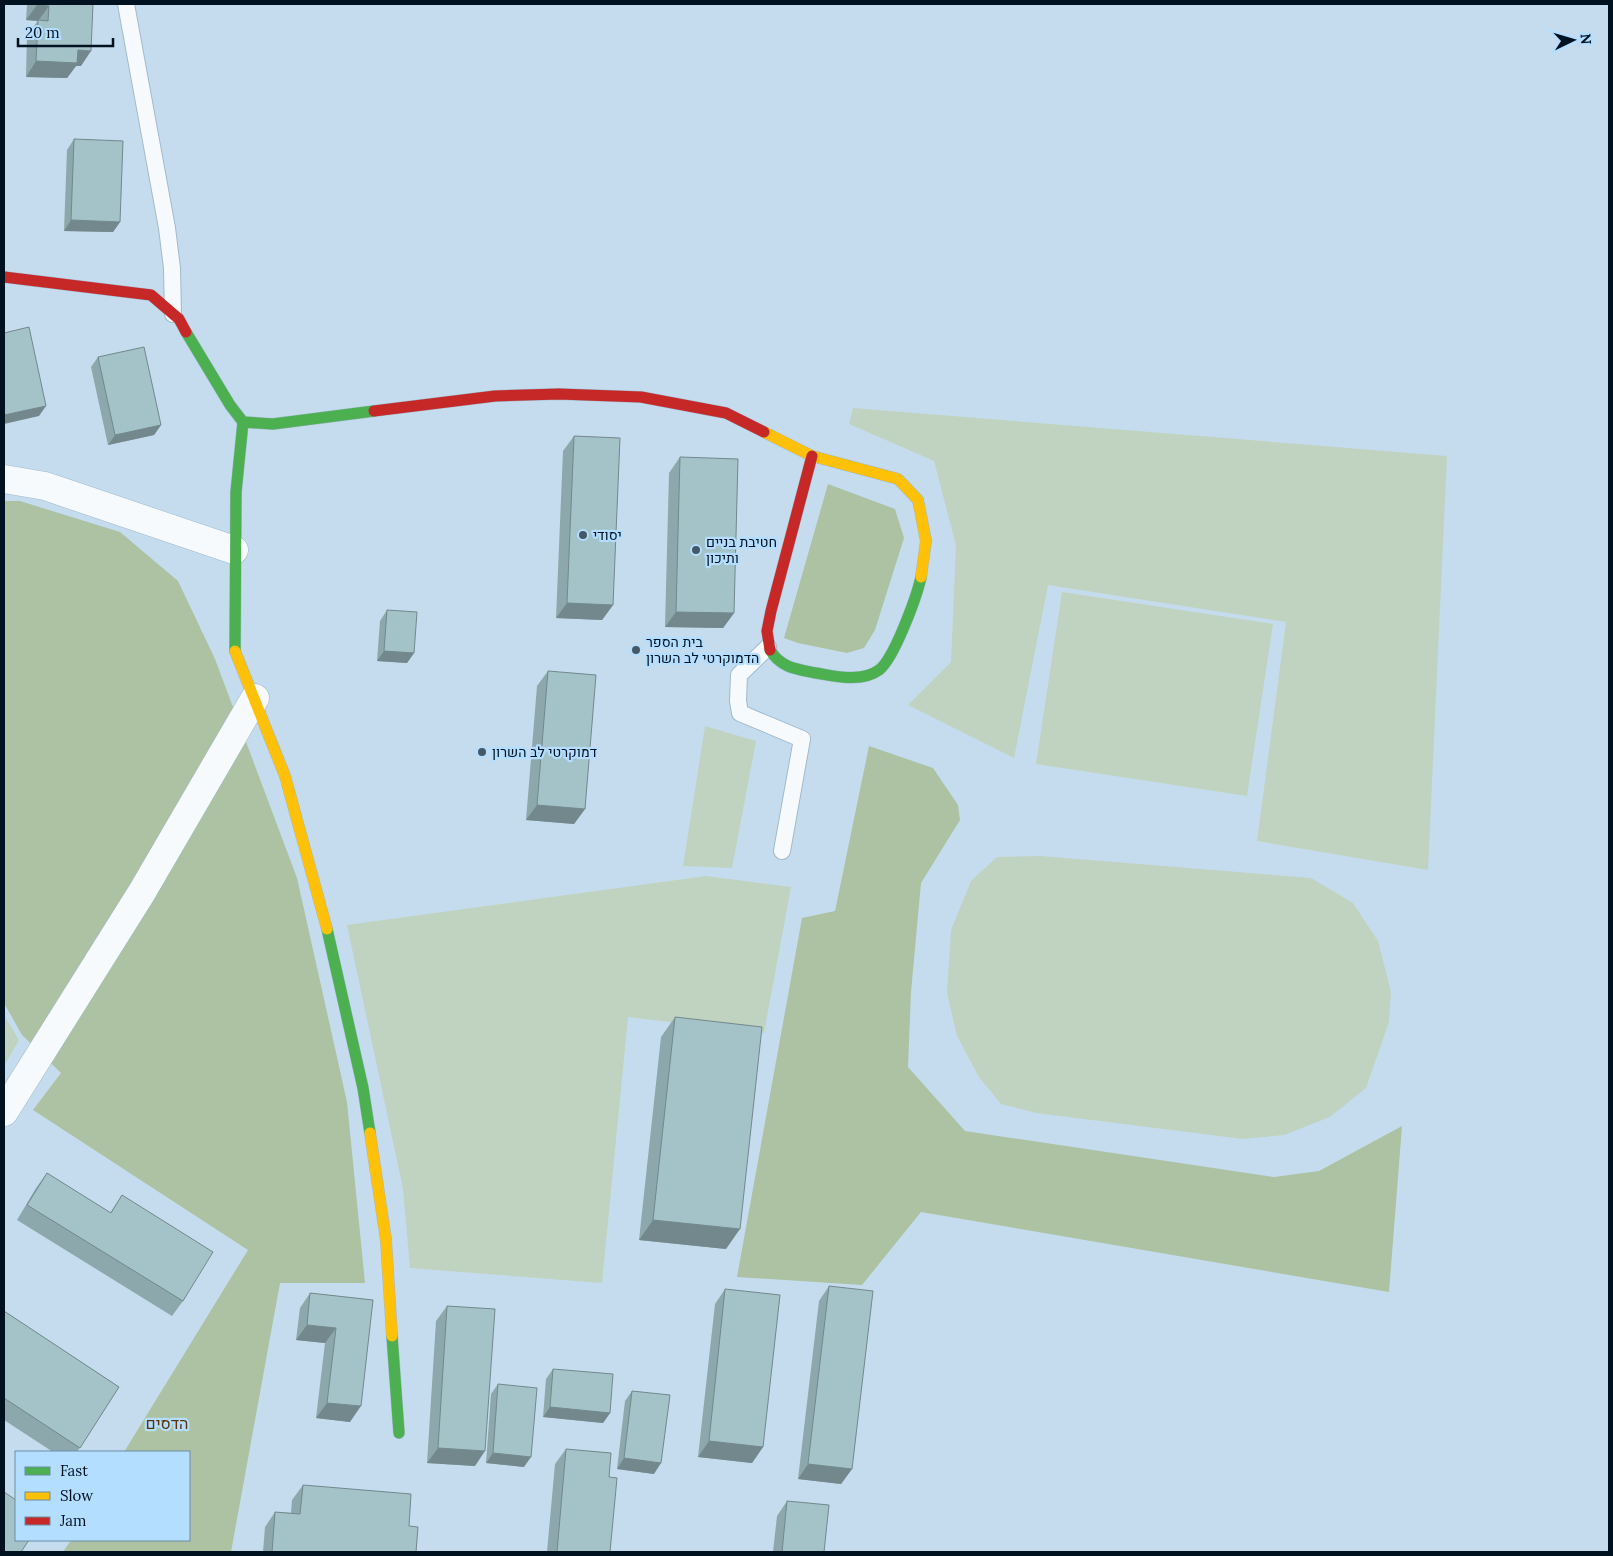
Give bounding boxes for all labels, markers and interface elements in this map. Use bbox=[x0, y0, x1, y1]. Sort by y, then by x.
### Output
scale bar bbox=[18, 15, 112, 47]
north arrow bbox=[1548, 15, 1598, 65]
text: 20 m bbox=[25, 23, 60, 42]
text: N bbox=[1577, 33, 1595, 45]
place label: יסודי bbox=[593, 526, 622, 544]
marker: יסודי bbox=[577, 529, 589, 541]
place label: חטיבת בניים ותיכון bbox=[706, 533, 777, 567]
marker: חטיבת בניים ותיכון bbox=[690, 544, 702, 556]
place label: בית הספר הדמוקרטי לב השרון bbox=[646, 633, 759, 667]
marker: בית הספר הדמוקרטי לב השרון bbox=[630, 644, 642, 656]
place label: דמוקרטי לב השרון bbox=[492, 743, 597, 761]
marker: דמוקרטי לב השרון bbox=[476, 746, 488, 758]
district label: הדסים bbox=[146, 1413, 188, 1433]
legend bbox=[15, 1451, 190, 1541]
text: Fast bbox=[60, 1461, 88, 1480]
text: Slow bbox=[60, 1486, 93, 1505]
text: Jam bbox=[59, 1511, 87, 1530]

